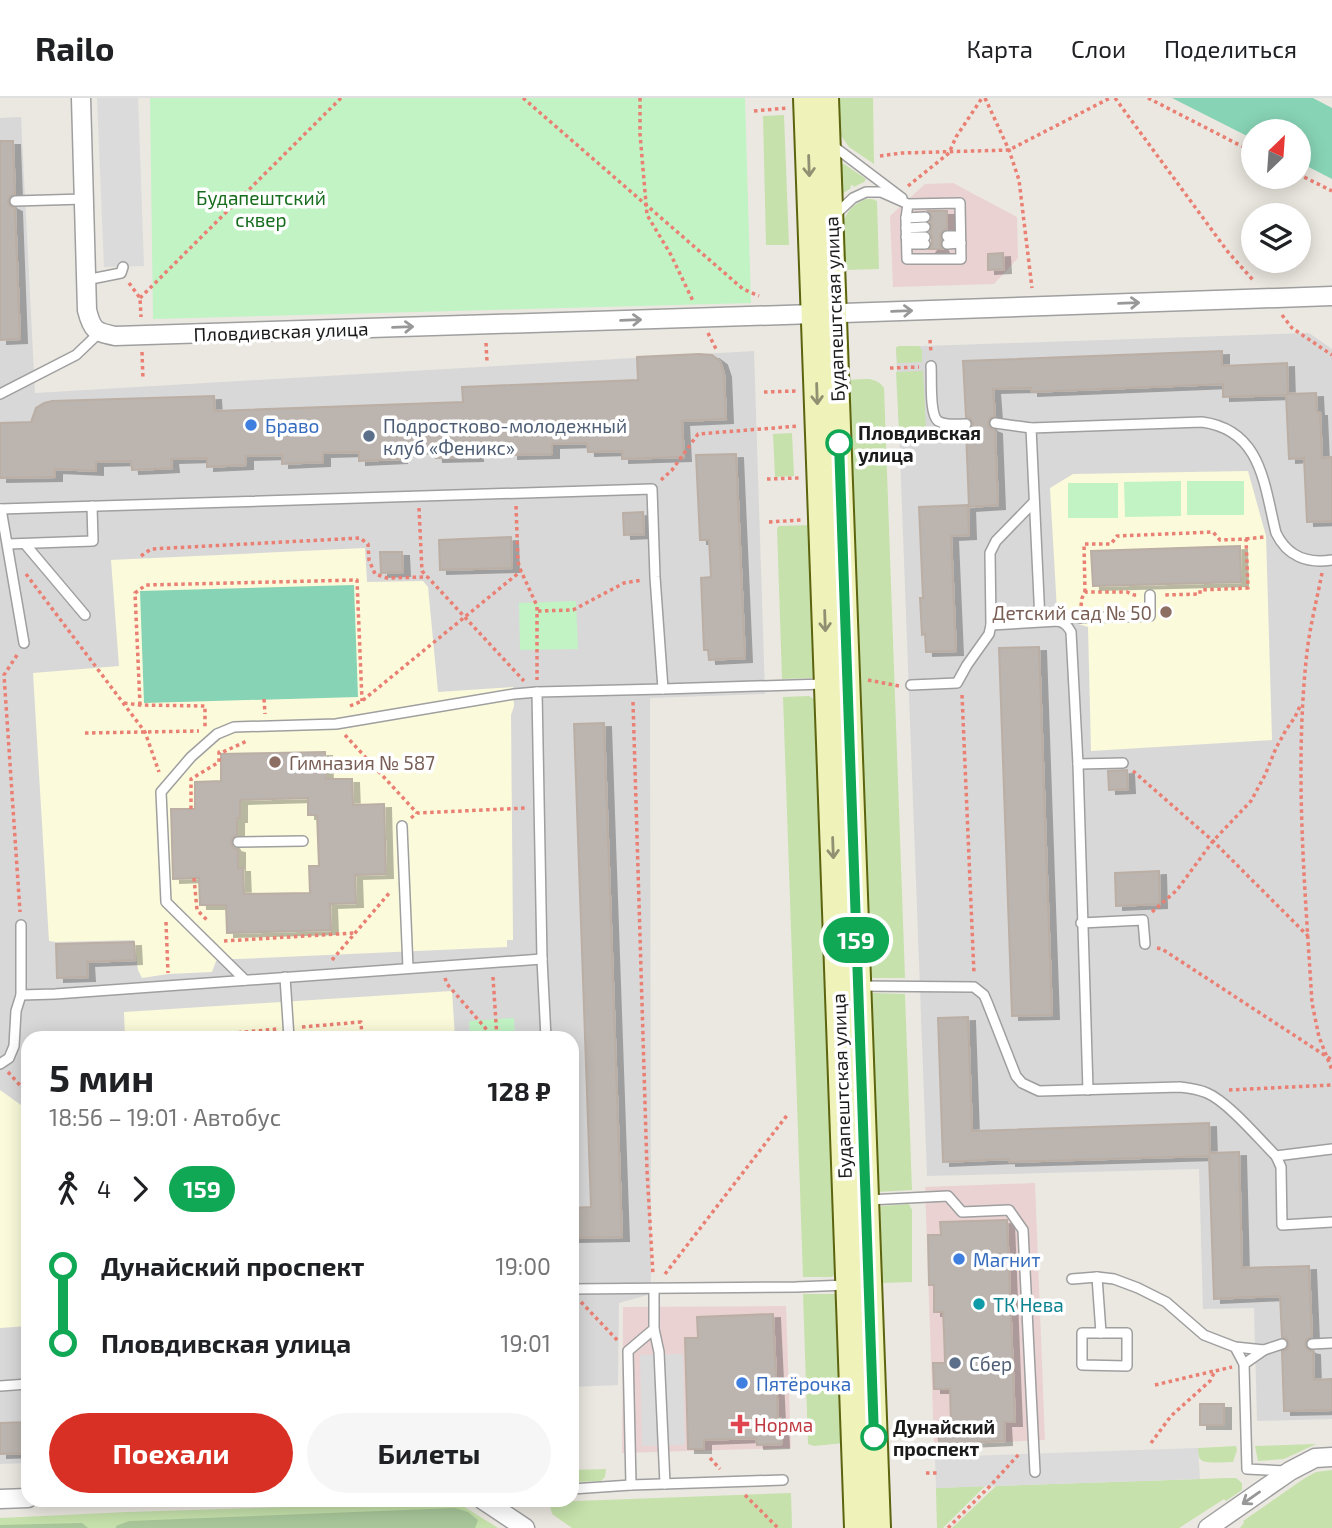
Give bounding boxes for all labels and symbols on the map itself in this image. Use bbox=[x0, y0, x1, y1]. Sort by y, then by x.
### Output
north arrow bbox=[1241, 119, 1311, 189]
one-way arrow bbox=[802, 154, 815, 177]
park label: Будапештский сквер bbox=[196, 186, 326, 231]
street label: Будапештская улица bbox=[819, 216, 850, 402]
one-way arrow bbox=[1118, 296, 1141, 309]
one-way arrow bbox=[890, 304, 913, 317]
one-way arrow bbox=[619, 313, 642, 327]
street label: Пловдивская улица bbox=[193, 316, 369, 347]
one-way arrow bbox=[391, 320, 414, 334]
one-way arrow bbox=[810, 382, 824, 405]
place label: Браво bbox=[265, 414, 319, 437]
place label: Подростково-молодежный клуб «Феникс» bbox=[383, 414, 627, 460]
marker: Браво bbox=[243, 417, 259, 433]
place label: Пловдивская улица bbox=[858, 421, 981, 466]
marker: Подростково-молодежный клуб «Феникс» bbox=[361, 428, 377, 444]
marker: Пловдивская улица bbox=[826, 430, 852, 456]
place label: Детский сад № 50 bbox=[992, 601, 1152, 624]
marker: Детский сад № 50 bbox=[1158, 604, 1174, 620]
one-way arrow bbox=[818, 609, 831, 632]
place label: Гимназия № 587 bbox=[289, 751, 435, 774]
marker: Гимназия № 587 bbox=[267, 754, 283, 770]
one-way arrow bbox=[826, 837, 839, 860]
line badge: 159 bbox=[816, 917, 896, 963]
street label: Будапештская улица bbox=[826, 993, 857, 1179]
place label: Магнит bbox=[973, 1248, 1040, 1271]
marker: Магнит bbox=[951, 1251, 967, 1267]
place label: ТК Нева bbox=[993, 1293, 1064, 1316]
marker: ТК Нева bbox=[971, 1296, 987, 1312]
place label: Сбер bbox=[969, 1352, 1012, 1375]
marker: Сбер bbox=[947, 1355, 963, 1371]
place label: Пятёрочка bbox=[756, 1372, 851, 1395]
marker: Пятёрочка bbox=[734, 1375, 750, 1391]
place label: Норма bbox=[754, 1413, 813, 1436]
place label: Дунайский проспект bbox=[893, 1415, 995, 1460]
marker: Норма bbox=[732, 1416, 748, 1432]
marker: Дунайский проспект bbox=[861, 1424, 887, 1450]
one-way arrow bbox=[1242, 1491, 1261, 1505]

